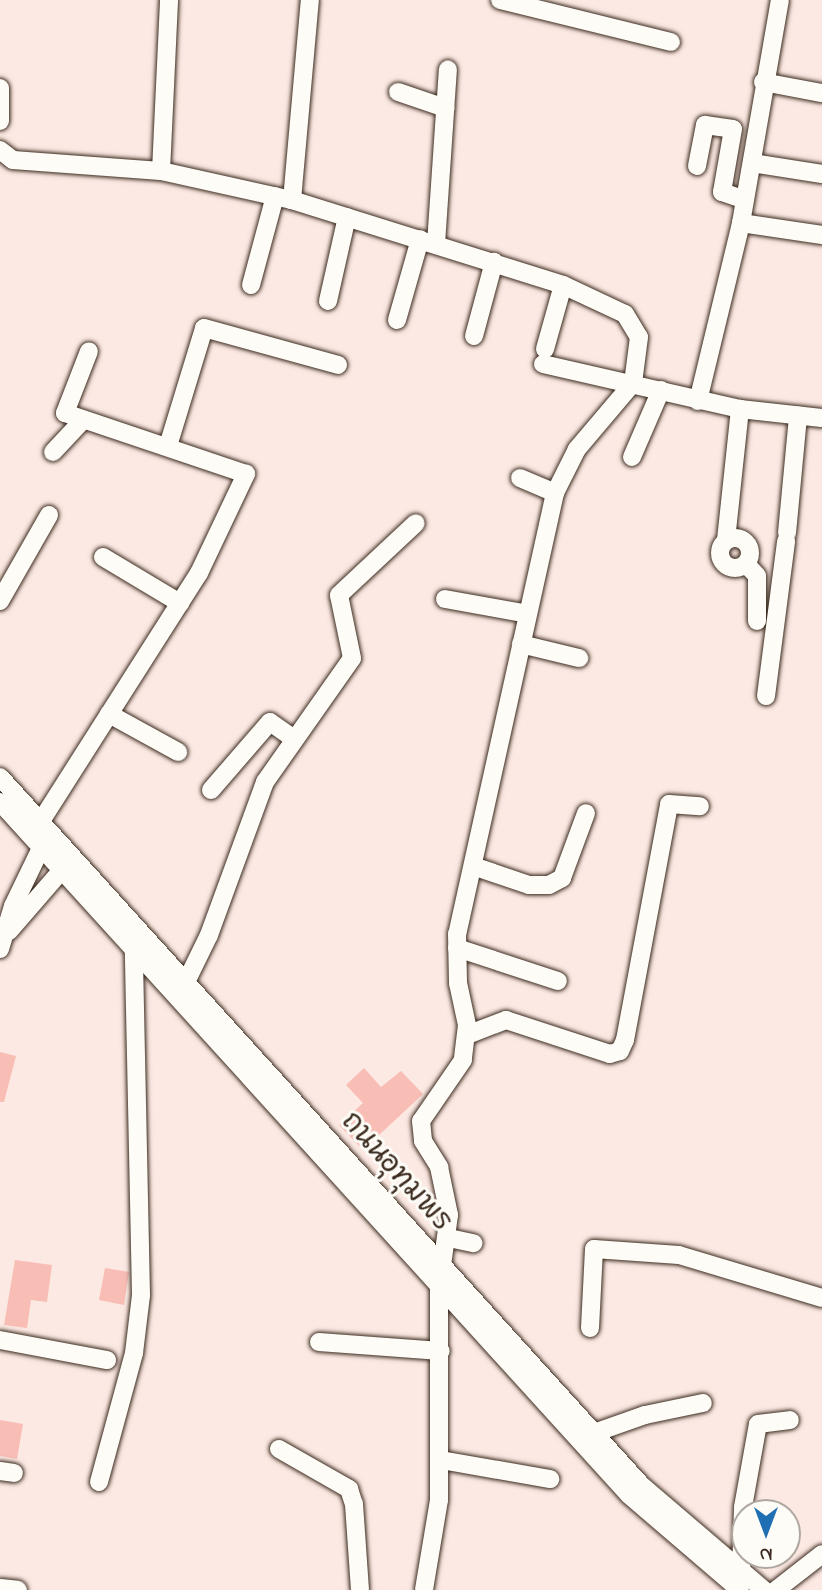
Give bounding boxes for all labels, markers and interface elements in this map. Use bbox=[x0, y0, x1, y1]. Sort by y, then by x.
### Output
street label: ถนนอุทุมพร bbox=[333, 1106, 457, 1240]
north arrow bbox=[731, 1499, 801, 1569]
text: N bbox=[760, 1540, 772, 1567]

